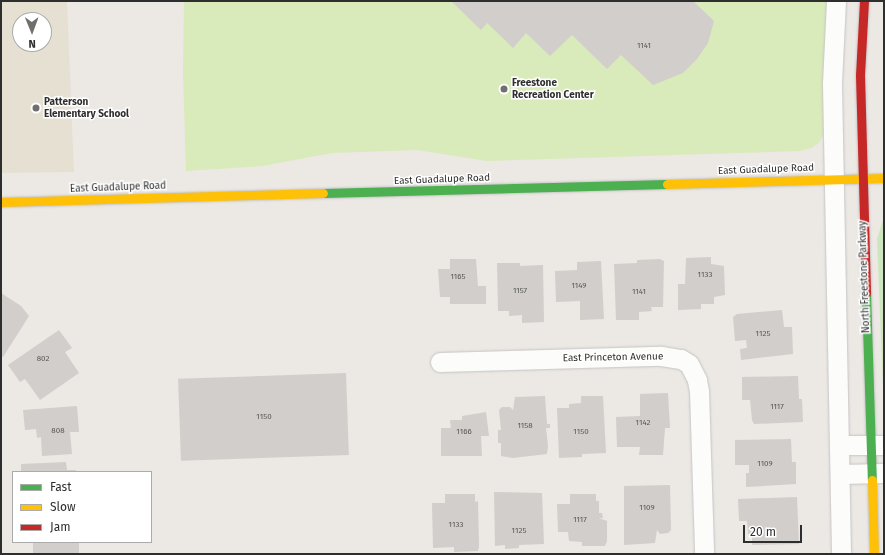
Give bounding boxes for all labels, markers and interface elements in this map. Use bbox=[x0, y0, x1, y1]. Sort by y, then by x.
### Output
north arrow bbox=[12, 12, 52, 52]
text: N bbox=[28, 37, 36, 50]
house number: 1141 bbox=[637, 41, 651, 51]
place label: Freestone Recreation Center bbox=[512, 77, 594, 100]
marker: Freestone Recreation Center bbox=[499, 84, 509, 94]
place label: Patterson Elementary School bbox=[44, 96, 129, 120]
marker: Patterson Elementary School bbox=[31, 103, 41, 113]
street label: East Guadalupe Road bbox=[718, 162, 814, 178]
street label: East Guadalupe Road bbox=[394, 172, 490, 188]
street label: East Guadalupe Road bbox=[70, 180, 166, 196]
street label: North Freestone Parkway bbox=[857, 221, 873, 333]
house number: 1133 bbox=[698, 270, 712, 280]
house number: 1165 bbox=[450, 272, 466, 282]
house number: 1149 bbox=[571, 281, 587, 291]
house number: 1157 bbox=[513, 286, 527, 296]
house number: 1141 bbox=[632, 287, 646, 297]
house number: 1125 bbox=[756, 329, 770, 339]
street label: East Princeton Avenue bbox=[563, 351, 663, 365]
house number: 802 bbox=[37, 354, 49, 364]
house number: 1117 bbox=[770, 402, 784, 412]
house number: 1150 bbox=[256, 412, 272, 422]
house number: 1142 bbox=[636, 418, 650, 428]
house number: 1158 bbox=[517, 421, 533, 431]
house number: 808 bbox=[51, 426, 65, 436]
house number: 1166 bbox=[456, 427, 472, 437]
house number: 1150 bbox=[573, 427, 589, 437]
house number: 1109 bbox=[757, 459, 773, 469]
legend bbox=[12, 471, 152, 543]
text: Fast bbox=[50, 480, 72, 494]
text: Slow bbox=[50, 500, 76, 514]
house number: 1109 bbox=[639, 503, 655, 513]
house number: 1117 bbox=[573, 515, 587, 525]
scale bar bbox=[745, 517, 804, 543]
text: Jam bbox=[50, 520, 70, 534]
house number: 1133 bbox=[449, 520, 463, 530]
text: 20 m bbox=[750, 525, 776, 539]
house number: 1125 bbox=[512, 526, 526, 536]

